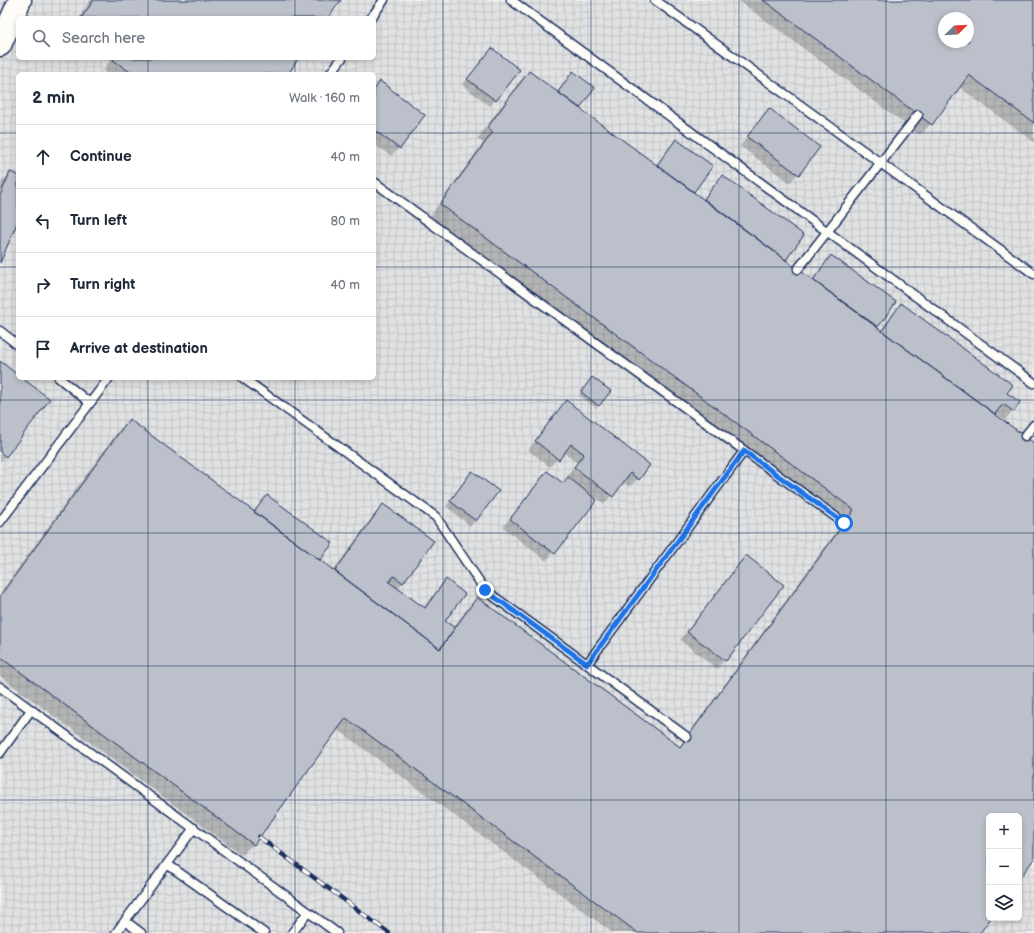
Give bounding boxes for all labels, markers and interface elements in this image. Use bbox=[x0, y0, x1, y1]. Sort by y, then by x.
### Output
north arrow bbox=[938, 12, 974, 48]
search box bbox=[16, 16, 376, 60]
icon: search bbox=[30, 27, 52, 49]
text: Search here bbox=[62, 29, 145, 48]
text: 2 min bbox=[32, 88, 75, 108]
text: Walk · 160 m bbox=[289, 90, 360, 106]
icon: ahead bbox=[32, 146, 54, 168]
text: Continue bbox=[70, 147, 132, 166]
text: 40 m bbox=[330, 149, 360, 165]
icon: left bbox=[32, 210, 54, 232]
text: Turn left bbox=[70, 211, 127, 230]
text: 80 m bbox=[331, 213, 360, 229]
icon: right bbox=[32, 274, 54, 296]
text: Turn right bbox=[70, 275, 135, 294]
text: 40 m bbox=[330, 277, 360, 293]
icon: arrive bbox=[32, 338, 54, 360]
text: Arrive at destination bbox=[70, 339, 208, 358]
route start bbox=[835, 514, 853, 532]
route end bbox=[476, 581, 494, 599]
map controls bbox=[986, 813, 1022, 921]
button: + bbox=[986, 813, 1022, 849]
button: − bbox=[986, 849, 1022, 885]
button: layers bbox=[986, 885, 1022, 921]

